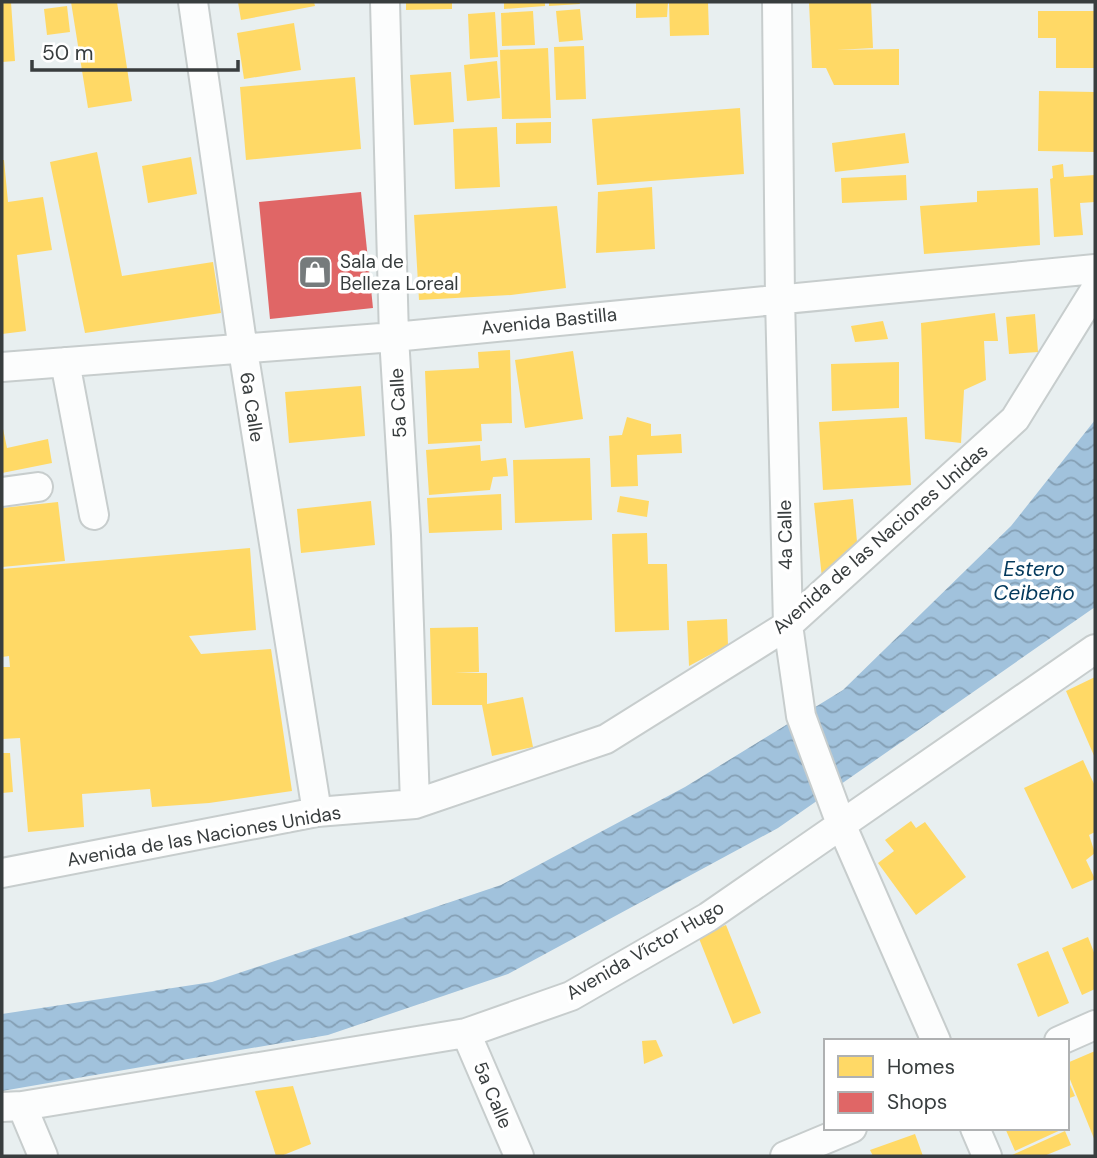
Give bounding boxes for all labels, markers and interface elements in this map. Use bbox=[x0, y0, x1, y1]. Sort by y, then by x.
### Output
scale bar bbox=[32, 28, 238, 72]
text: 50 m bbox=[42, 39, 93, 67]
place label: Sala de Belleza Loreal bbox=[340, 249, 459, 296]
shop icon: Sala de Belleza Loreal bbox=[296, 253, 334, 291]
street label: Avenida Bastilla bbox=[480, 301, 618, 341]
street label: 5a Calle bbox=[384, 367, 412, 439]
street label: 6a Calle bbox=[234, 370, 270, 444]
street label: Avenida de las Naciones Unidas bbox=[767, 438, 993, 640]
street label: 4a Calle bbox=[772, 500, 798, 570]
water label: Estero Ceibeño bbox=[993, 555, 1075, 607]
street label: Avenida de las Naciones Unidas bbox=[65, 800, 343, 872]
street label: Avenida Víctor Hugo bbox=[562, 895, 728, 1005]
legend bbox=[824, 1039, 1069, 1130]
text: Homes bbox=[887, 1053, 955, 1081]
street label: 5a Calle bbox=[468, 1058, 518, 1132]
text: Shops bbox=[887, 1088, 947, 1116]

